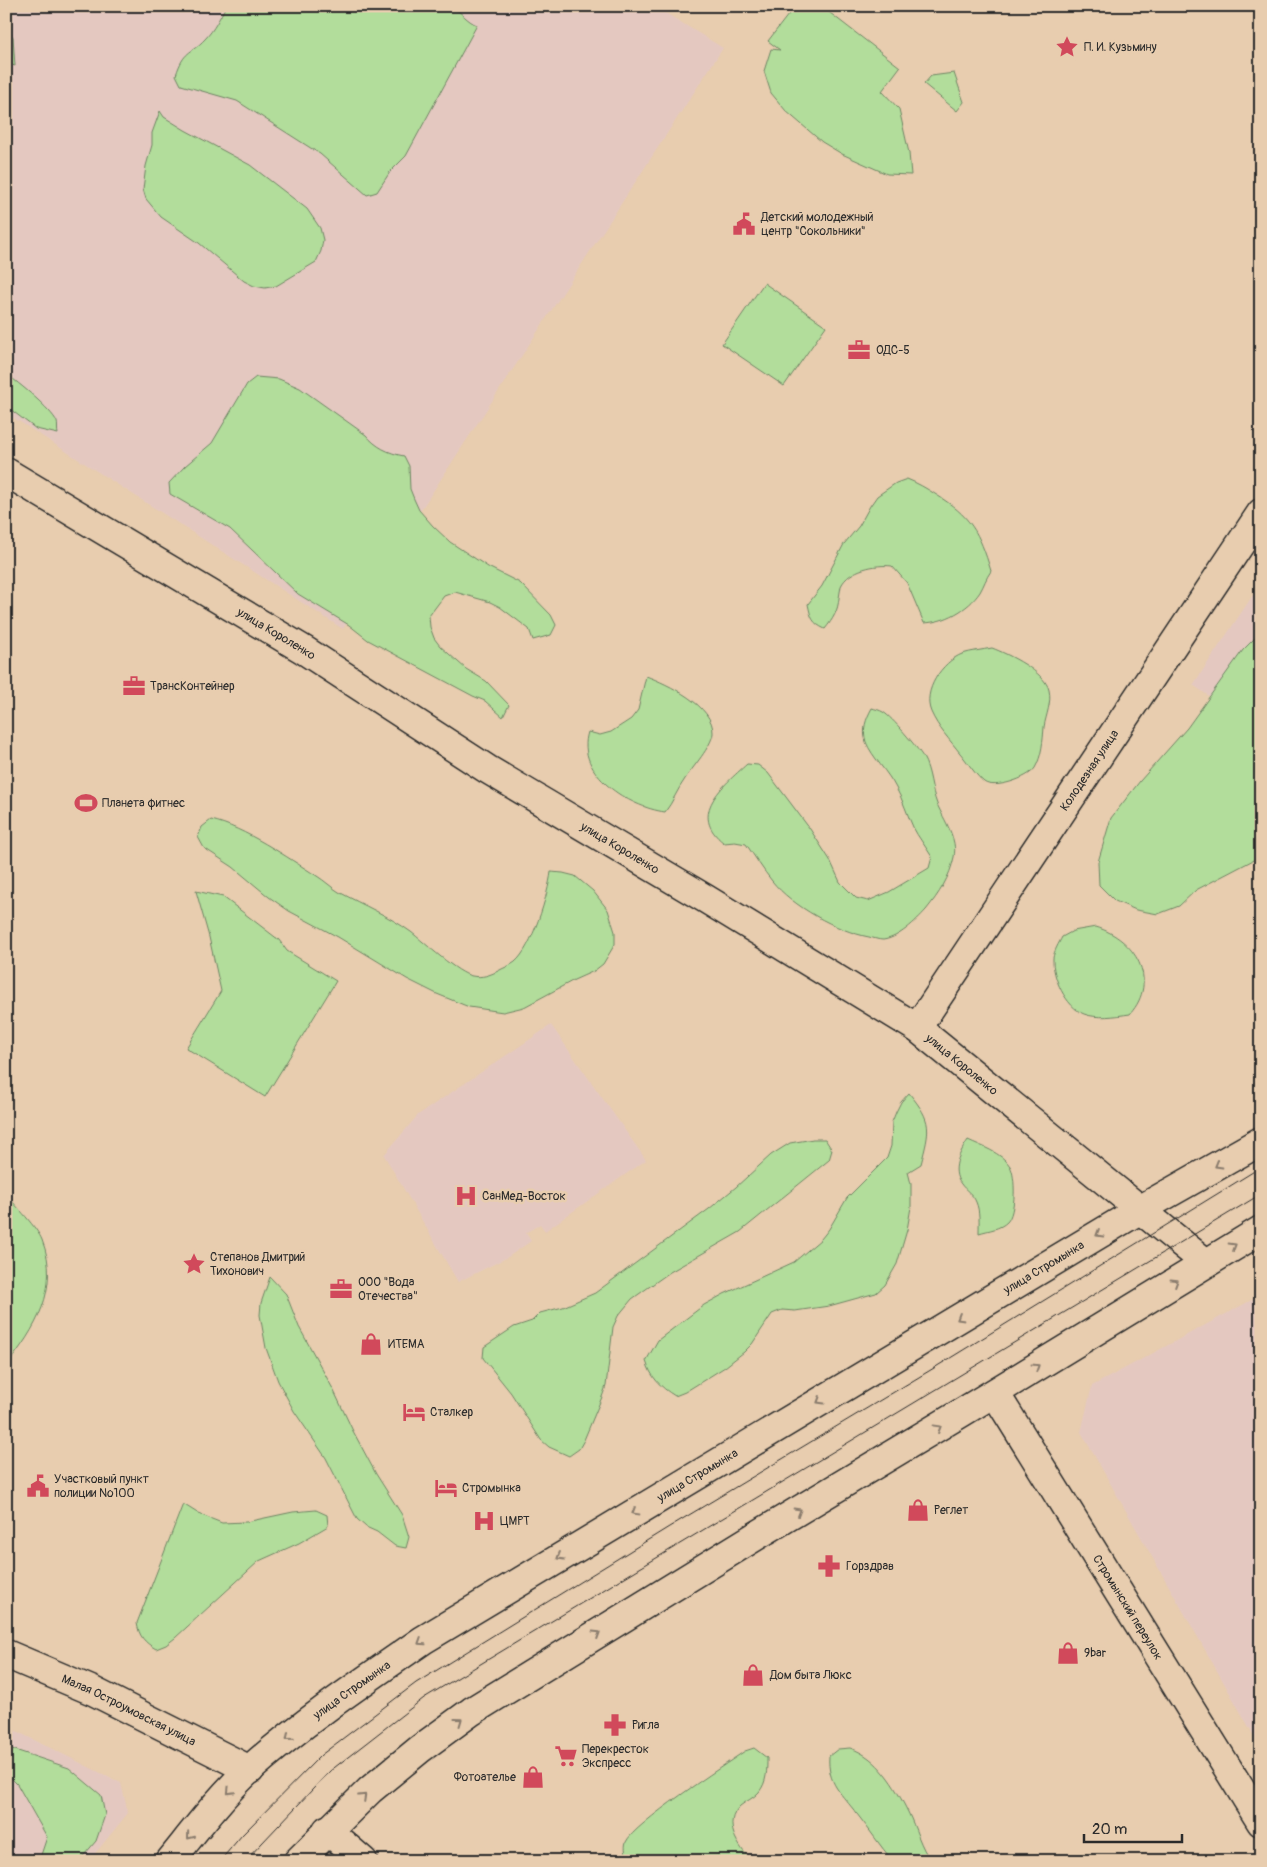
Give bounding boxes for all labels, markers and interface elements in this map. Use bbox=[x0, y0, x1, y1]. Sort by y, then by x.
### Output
place icon: П. И. Кузьмину bbox=[1054, 34, 1080, 60]
place label: П. И. Кузьмину bbox=[1084, 40, 1157, 55]
place label: Детский молодежный центр "Сокольники" bbox=[760, 210, 874, 239]
public building icon: Детский молодежный центр "Сокольники" bbox=[731, 211, 757, 237]
office icon: ОДС-5 bbox=[846, 337, 872, 363]
place label: ОДС-5 bbox=[876, 343, 910, 358]
street label: улица Короленко bbox=[233, 604, 319, 664]
office icon: ТрансКонтейнер bbox=[121, 673, 147, 699]
place label: ТрансКонтейнер bbox=[150, 679, 235, 694]
street label: Колодезная улица bbox=[1057, 727, 1122, 814]
sports icon: Планета фитнес bbox=[73, 790, 99, 816]
place label: Планета фитнес bbox=[102, 796, 185, 811]
street label: улица Короленко bbox=[577, 819, 662, 878]
street label: улица Короленко bbox=[921, 1030, 1001, 1099]
one-way arrow bbox=[1215, 1158, 1224, 1168]
hospital icon: СанМед-Восток bbox=[453, 1183, 479, 1209]
place label: СанМед-Восток bbox=[482, 1189, 566, 1204]
one-way arrow bbox=[1095, 1228, 1104, 1238]
street label: улица Стромынка bbox=[1000, 1238, 1087, 1298]
one-way arrow bbox=[1228, 1243, 1237, 1253]
place label: Степанов Дмитрий Тихонович bbox=[210, 1250, 305, 1279]
place icon: Степанов Дмитрий Тихонович bbox=[181, 1251, 207, 1277]
place label: ООО "Вода Отечества" bbox=[358, 1275, 418, 1304]
office icon: ООО "Вода Отечества" bbox=[328, 1276, 354, 1302]
one-way arrow bbox=[1169, 1278, 1178, 1288]
one-way arrow bbox=[956, 1312, 965, 1322]
shop icon: ИТЕМА bbox=[358, 1331, 384, 1357]
place label: ИТЕМА bbox=[388, 1337, 425, 1352]
one-way arrow bbox=[1031, 1364, 1040, 1374]
one-way arrow bbox=[817, 1395, 826, 1405]
hotel icon: Сталкер bbox=[401, 1399, 427, 1425]
place label: Сталкер bbox=[430, 1405, 473, 1420]
one-way arrow bbox=[932, 1424, 941, 1434]
street label: улица Стромынка bbox=[654, 1446, 741, 1506]
place label: Участковый пункт полиции №100 bbox=[54, 1472, 149, 1501]
public building icon: Участковый пункт полиции №100 bbox=[25, 1473, 51, 1499]
hotel icon: Стромынка bbox=[433, 1475, 459, 1501]
place label: Стромынка bbox=[462, 1481, 521, 1496]
shop icon: Реглет bbox=[905, 1497, 931, 1523]
place label: Реглет bbox=[934, 1503, 968, 1518]
one-way arrow bbox=[632, 1505, 641, 1515]
hospital icon: ЦМРТ bbox=[471, 1508, 497, 1534]
one-way arrow bbox=[793, 1508, 802, 1518]
place label: ЦМРТ bbox=[500, 1514, 530, 1529]
one-way arrow bbox=[556, 1551, 565, 1561]
street label: Стромынский переулок bbox=[1089, 1552, 1166, 1663]
pharmacy icon: Горздрав bbox=[816, 1553, 842, 1579]
place label: Горздрав bbox=[846, 1559, 894, 1574]
one-way arrow bbox=[592, 1631, 601, 1641]
one-way arrow bbox=[417, 1636, 427, 1645]
shop icon: 9bar bbox=[1055, 1640, 1081, 1666]
place label: 9bar bbox=[1084, 1646, 1107, 1661]
street label: улица Стромынка bbox=[310, 1657, 394, 1724]
shop icon: Дом быта Люкс bbox=[740, 1662, 766, 1688]
place label: Дом быта Люкс bbox=[769, 1668, 852, 1683]
street label: Малая Остроумовская улица bbox=[59, 1672, 199, 1750]
pharmacy icon: Ригла bbox=[602, 1712, 628, 1738]
one-way arrow bbox=[453, 1718, 462, 1726]
place label: Ригла bbox=[632, 1718, 660, 1733]
one-way arrow bbox=[286, 1731, 295, 1740]
place label: Перекресток Экспресс bbox=[582, 1742, 649, 1771]
supermarket icon: Перекресток Экспресс bbox=[553, 1743, 579, 1769]
shop icon: Фотоателье bbox=[520, 1764, 546, 1790]
place label: Фотоателье bbox=[454, 1770, 516, 1785]
one-way arrow bbox=[227, 1785, 236, 1794]
one-way arrow bbox=[357, 1794, 366, 1803]
scale bar bbox=[1084, 1812, 1182, 1844]
text: 20 m bbox=[1092, 1820, 1127, 1839]
one-way arrow bbox=[188, 1830, 196, 1839]

